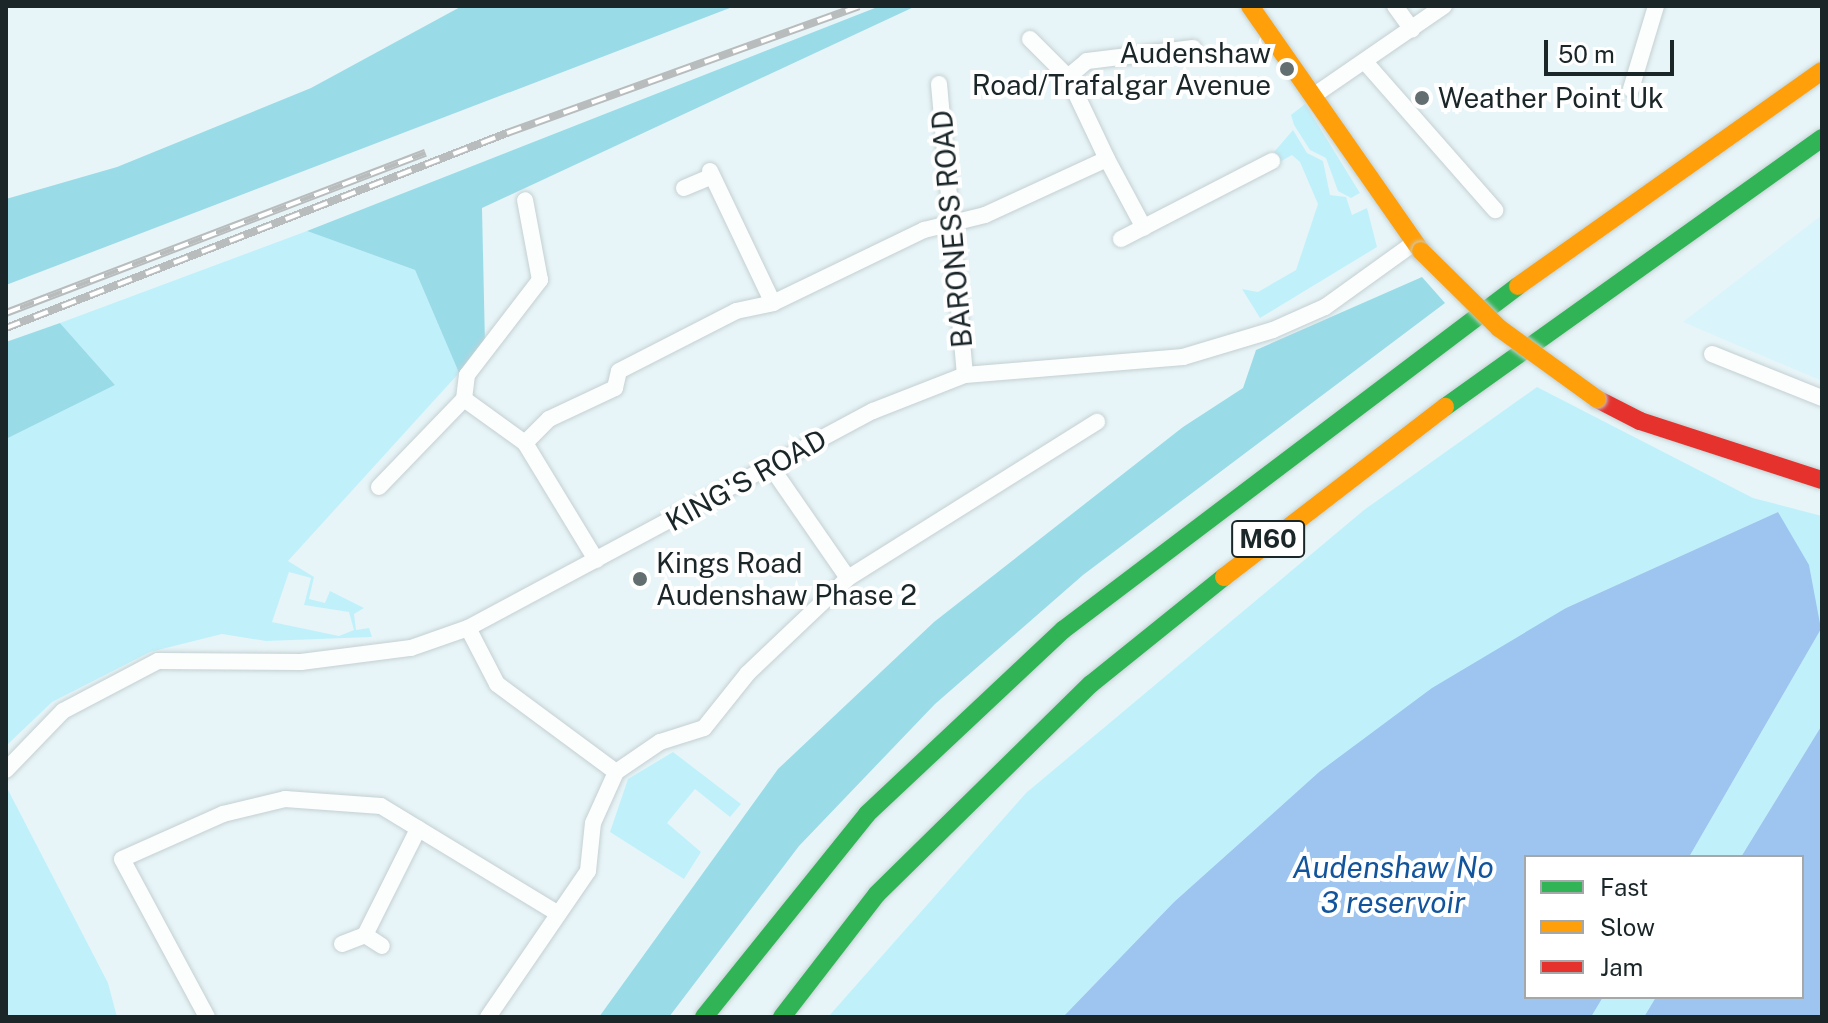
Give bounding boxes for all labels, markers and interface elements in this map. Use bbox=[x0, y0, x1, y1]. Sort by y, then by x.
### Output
scale bar bbox=[1548, 24, 1678, 74]
place label: Audenshaw Road/Trafalgar Avenue bbox=[972, 36, 1271, 102]
text: 50 m bbox=[1558, 40, 1615, 68]
marker: Audenshaw Road/Trafalgar Avenue bbox=[1278, 60, 1296, 78]
place label: Weather Point Uk bbox=[1438, 81, 1664, 115]
marker: Weather Point Uk bbox=[1413, 89, 1431, 107]
street label: BARONESS ROAD bbox=[925, 109, 979, 349]
street label: KING'S ROAD bbox=[660, 422, 832, 538]
road number: M60 bbox=[1230, 517, 1306, 561]
place label: Kings Road Audenshaw Phase 2 bbox=[656, 546, 917, 612]
marker: Kings Road Audenshaw Phase 2 bbox=[631, 570, 649, 588]
water label: Audenshaw No 3 reservoir bbox=[1292, 849, 1494, 920]
legend bbox=[1524, 855, 1804, 999]
text: Fast bbox=[1600, 873, 1648, 901]
text: Slow bbox=[1600, 913, 1655, 941]
text: Jam bbox=[1600, 953, 1643, 981]

